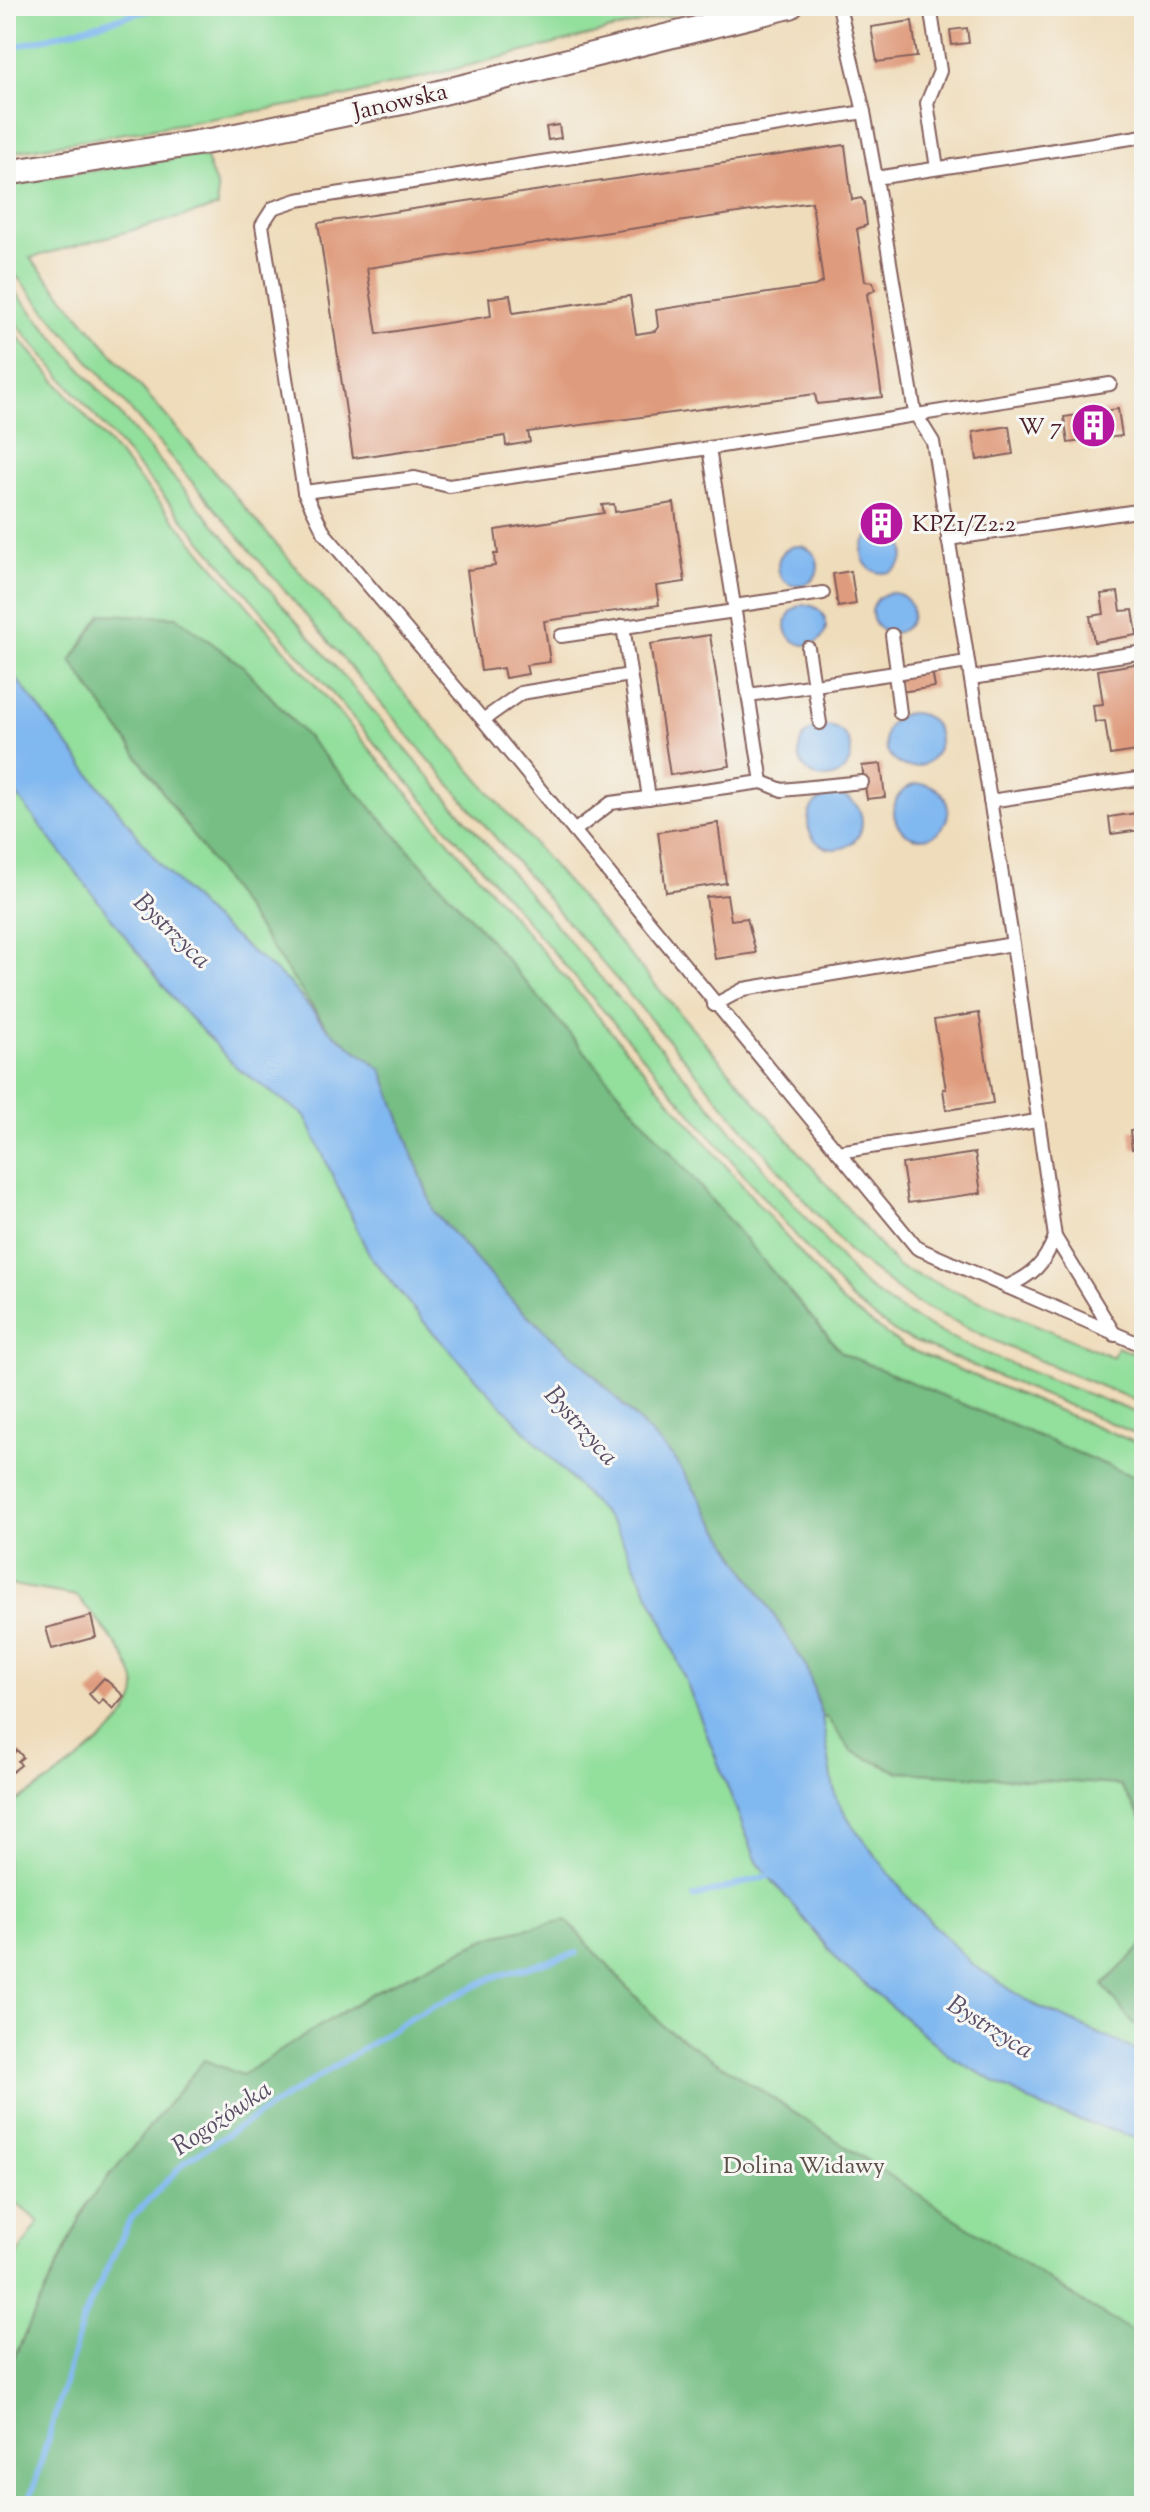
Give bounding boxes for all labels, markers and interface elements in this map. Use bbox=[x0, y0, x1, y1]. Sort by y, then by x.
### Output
street label: Janowska bbox=[348, 76, 451, 131]
building icon: W 7 bbox=[1069, 402, 1117, 450]
place label: W 7 bbox=[1018, 411, 1062, 445]
building icon: KPZ1/Z2.2 bbox=[857, 499, 905, 547]
place label: KPZ1/Z2.2 bbox=[912, 508, 1016, 542]
water label: Bystrzyca bbox=[124, 885, 219, 978]
water label: Bystrzyca bbox=[534, 1379, 626, 1475]
water label: Bystrzyca bbox=[939, 1987, 1040, 2069]
water label: Rogożówka bbox=[165, 2072, 280, 2166]
park label: Dolina Widawy bbox=[723, 2150, 885, 2184]

